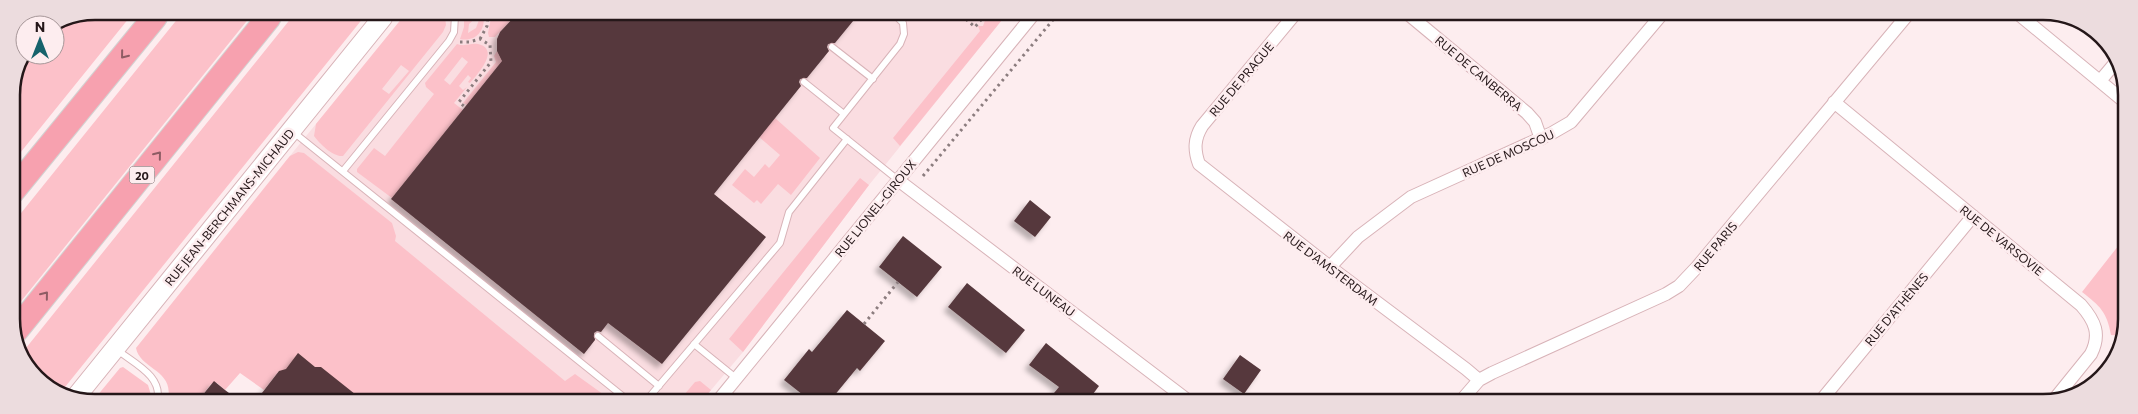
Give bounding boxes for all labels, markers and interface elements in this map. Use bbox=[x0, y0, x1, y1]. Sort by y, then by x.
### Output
north arrow bbox=[15, 15, 65, 65]
text: N bbox=[35, 18, 45, 35]
street label: RUE DE CANBERRA bbox=[1433, 33, 1525, 113]
street label: RUE DE PRAGUE bbox=[1206, 39, 1276, 119]
one-way arrow bbox=[121, 49, 129, 58]
street label: RUE JEAN-BERCHMANS-MICHAUD bbox=[161, 126, 297, 289]
street label: RUE DE MOSCOU bbox=[1460, 126, 1556, 180]
one-way arrow bbox=[152, 152, 160, 161]
street label: RUE LIONEL-GIROUX bbox=[832, 157, 918, 259]
road number: 20 bbox=[130, 166, 154, 184]
street label: RUE DE VARSOVIE bbox=[1957, 202, 2047, 278]
street label: RUE PARIS bbox=[1690, 219, 1740, 273]
street label: RUE D'AMSTERDAM bbox=[1281, 228, 1381, 308]
street label: RUE LUNEAU bbox=[1010, 263, 1078, 319]
street label: RUE D'ATHÈNES bbox=[1861, 270, 1931, 348]
one-way arrow bbox=[39, 292, 48, 301]

